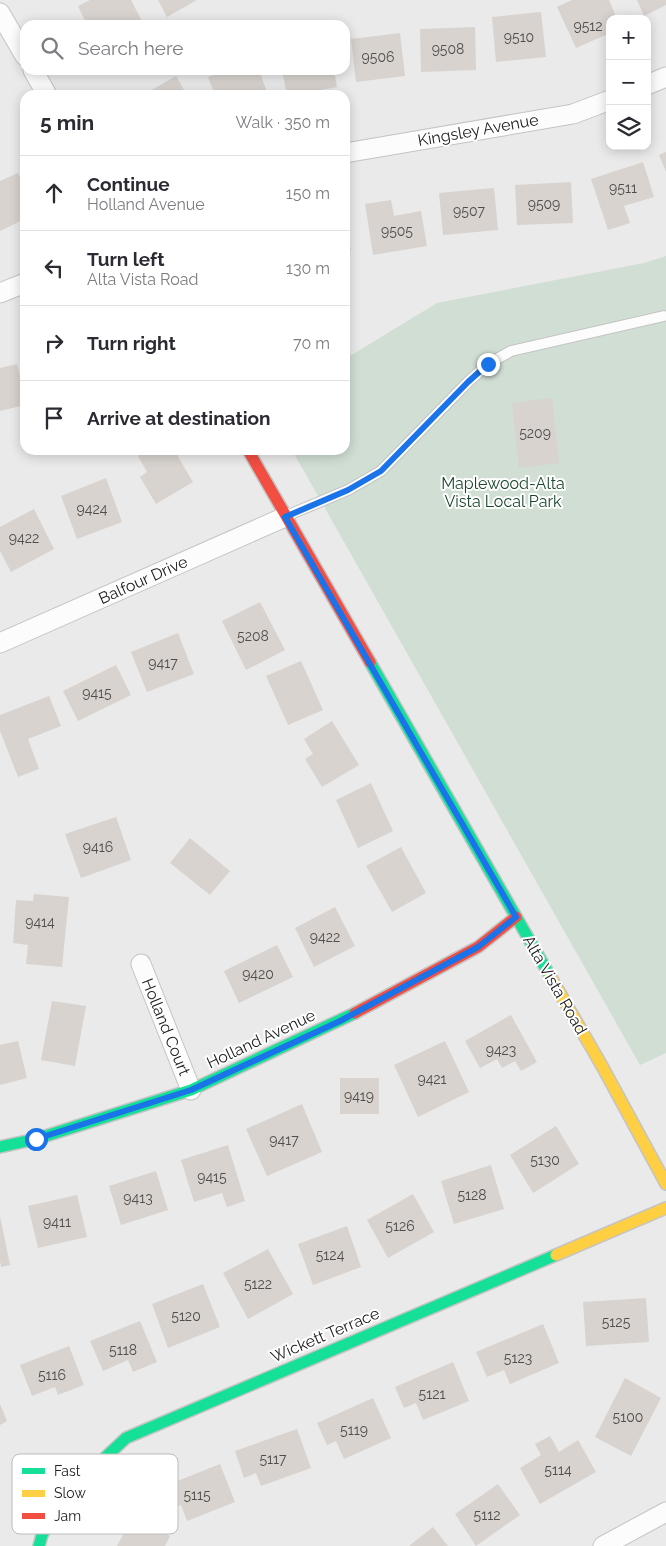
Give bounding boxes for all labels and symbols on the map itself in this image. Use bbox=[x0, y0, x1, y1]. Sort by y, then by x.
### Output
house number: 9512 bbox=[573, 18, 603, 34]
house number: 9510 bbox=[504, 29, 534, 45]
house number: 9508 bbox=[432, 41, 464, 57]
house number: 9506 bbox=[362, 49, 394, 65]
street label: Kingsley Avenue bbox=[416, 110, 540, 150]
house number: 9511 bbox=[609, 180, 637, 196]
house number: 9509 bbox=[528, 196, 560, 212]
house number: 9507 bbox=[453, 203, 485, 219]
house number: 9505 bbox=[381, 223, 413, 239]
route end bbox=[477, 353, 500, 376]
house number: 5209 bbox=[519, 425, 551, 441]
park label: Maplewood-Alta Vista Local Park bbox=[441, 474, 565, 511]
house number: 9424 bbox=[77, 501, 108, 517]
house number: 9422 bbox=[9, 530, 39, 546]
street label: Balfour Drive bbox=[96, 552, 190, 608]
house number: 5208 bbox=[237, 628, 269, 644]
house number: 9417 bbox=[148, 655, 178, 671]
house number: 9415 bbox=[82, 685, 112, 701]
house number: 9416 bbox=[83, 839, 113, 855]
house number: 9414 bbox=[25, 914, 55, 930]
house number: 9422 bbox=[310, 929, 340, 945]
street label: Alta Vista Road bbox=[519, 932, 591, 1038]
house number: 9420 bbox=[242, 966, 274, 982]
street label: Holland Court bbox=[138, 976, 194, 1079]
street label: Holland Avenue bbox=[204, 1006, 318, 1072]
house number: 9423 bbox=[486, 1042, 516, 1058]
house number: 9421 bbox=[417, 1071, 447, 1087]
house number: 9419 bbox=[344, 1088, 374, 1104]
route start bbox=[25, 1128, 48, 1151]
house number: 9417 bbox=[269, 1132, 299, 1148]
house number: 5130 bbox=[530, 1152, 560, 1168]
house number: 9415 bbox=[197, 1169, 227, 1185]
house number: 5128 bbox=[457, 1187, 487, 1203]
house number: 9413 bbox=[123, 1190, 153, 1206]
house number: 9411 bbox=[43, 1214, 71, 1230]
house number: 5126 bbox=[385, 1218, 415, 1234]
house number: 5124 bbox=[316, 1247, 345, 1263]
house number: 5122 bbox=[244, 1276, 272, 1292]
street label: Wickett Terrace bbox=[268, 1304, 382, 1366]
house number: 5120 bbox=[171, 1308, 201, 1324]
house number: 5125 bbox=[602, 1314, 631, 1330]
house number: 5118 bbox=[109, 1342, 137, 1358]
house number: 5123 bbox=[504, 1350, 532, 1366]
house number: 5116 bbox=[38, 1367, 66, 1383]
house number: 5121 bbox=[419, 1386, 445, 1402]
house number: 5100 bbox=[613, 1409, 643, 1425]
house number: 5119 bbox=[340, 1422, 368, 1438]
house number: 5117 bbox=[259, 1451, 287, 1467]
legend bbox=[12, 1454, 178, 1534]
house number: 5114 bbox=[544, 1462, 572, 1478]
text: Fast bbox=[54, 1463, 81, 1479]
text: Slow bbox=[54, 1485, 86, 1501]
house number: 5115 bbox=[183, 1487, 211, 1503]
house number: 5112 bbox=[474, 1507, 500, 1523]
text: Jam bbox=[54, 1508, 81, 1524]

